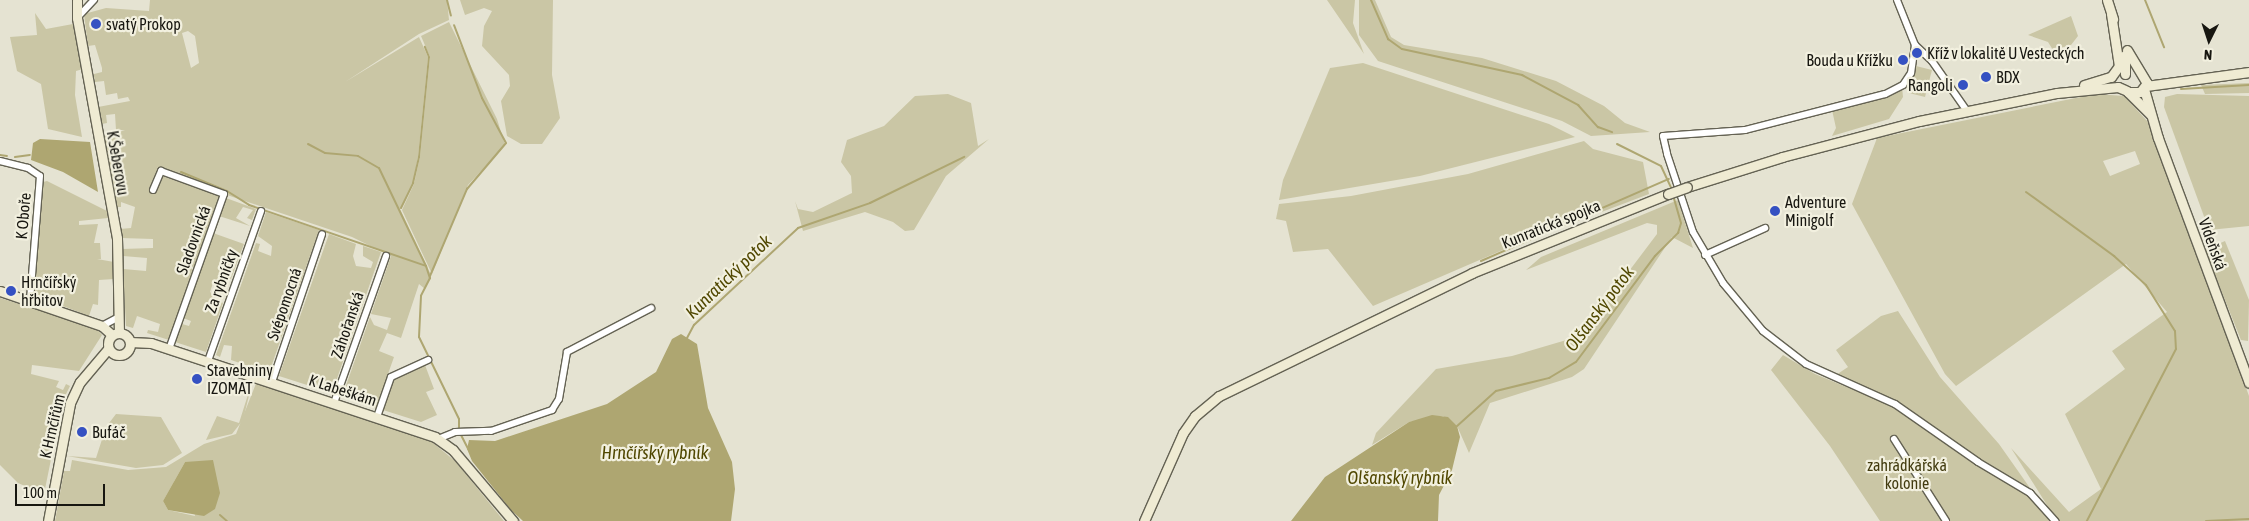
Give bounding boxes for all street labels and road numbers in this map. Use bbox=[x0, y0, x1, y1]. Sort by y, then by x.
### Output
street label: K Šeberovu bbox=[103, 129, 133, 197]
street label: K Oboře bbox=[11, 192, 35, 240]
street label: Kunratická spojka bbox=[1499, 195, 1603, 253]
street label: Sladovnická bbox=[172, 203, 214, 277]
street label: Vídeňská bbox=[2195, 215, 2231, 273]
street label: Za rybníčky bbox=[201, 246, 241, 316]
street label: Svépomocná bbox=[263, 265, 305, 343]
street label: Záhořanská bbox=[327, 289, 367, 361]
street label: K Labeškám bbox=[307, 370, 379, 410]
street label: K Hrnčířům bbox=[35, 392, 69, 460]

